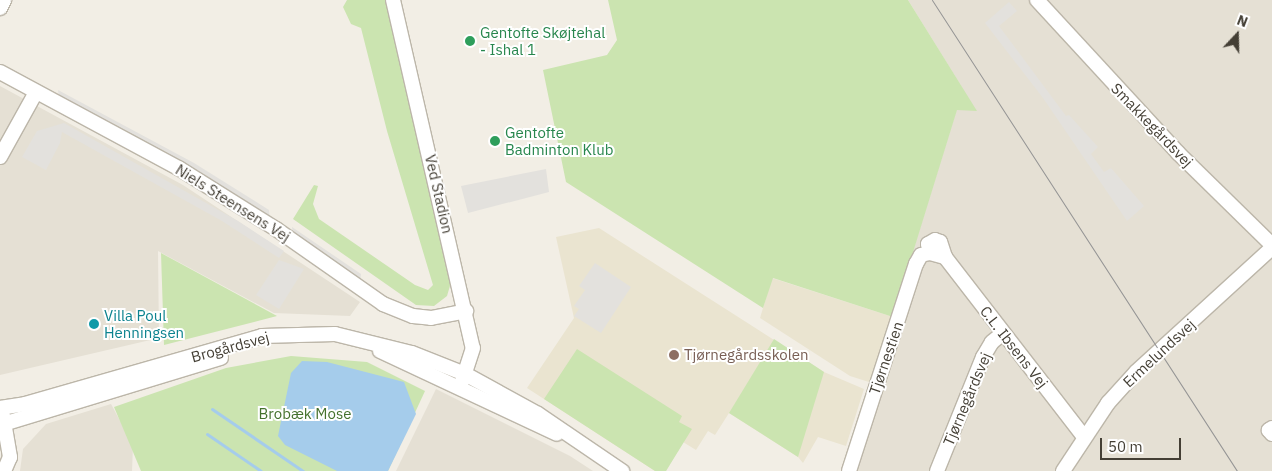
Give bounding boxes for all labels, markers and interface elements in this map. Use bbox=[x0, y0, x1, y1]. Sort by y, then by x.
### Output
north arrow bbox=[1212, 10, 1262, 60]
text: N bbox=[1234, 11, 1250, 31]
place label: Gentofte Skøjtehal - Ishal 1 bbox=[480, 23, 605, 58]
marker: Gentofte Skøjtehal - Ishal 1 bbox=[464, 35, 476, 47]
street label: Smakkegårdsvej bbox=[1107, 79, 1197, 171]
place label: Gentofte Badminton Klub bbox=[505, 123, 613, 158]
marker: Gentofte Badminton Klub bbox=[489, 135, 501, 147]
street label: Ved Stadion bbox=[421, 153, 457, 235]
street label: Niels Steensens Vej bbox=[172, 160, 294, 246]
street label: C.L. Ibsens Vej bbox=[976, 302, 1052, 392]
place label: Villa Poul Henningsen bbox=[104, 306, 184, 341]
street label: Ermelundsvej bbox=[1119, 315, 1199, 391]
marker: Villa Poul Henningsen bbox=[88, 318, 100, 330]
street label: Tjørnestien bbox=[865, 319, 907, 397]
street label: Brogårdsvej bbox=[189, 328, 271, 366]
place label: Tjørnegårdsskolen bbox=[684, 346, 809, 364]
marker: Tjørnegårdsskolen bbox=[668, 349, 680, 361]
street label: Tjørnegårdsvej bbox=[939, 350, 995, 448]
park label: Brobæk Mose bbox=[259, 405, 351, 423]
scale bar bbox=[1102, 428, 1183, 460]
text: 50 m bbox=[1108, 437, 1143, 456]

